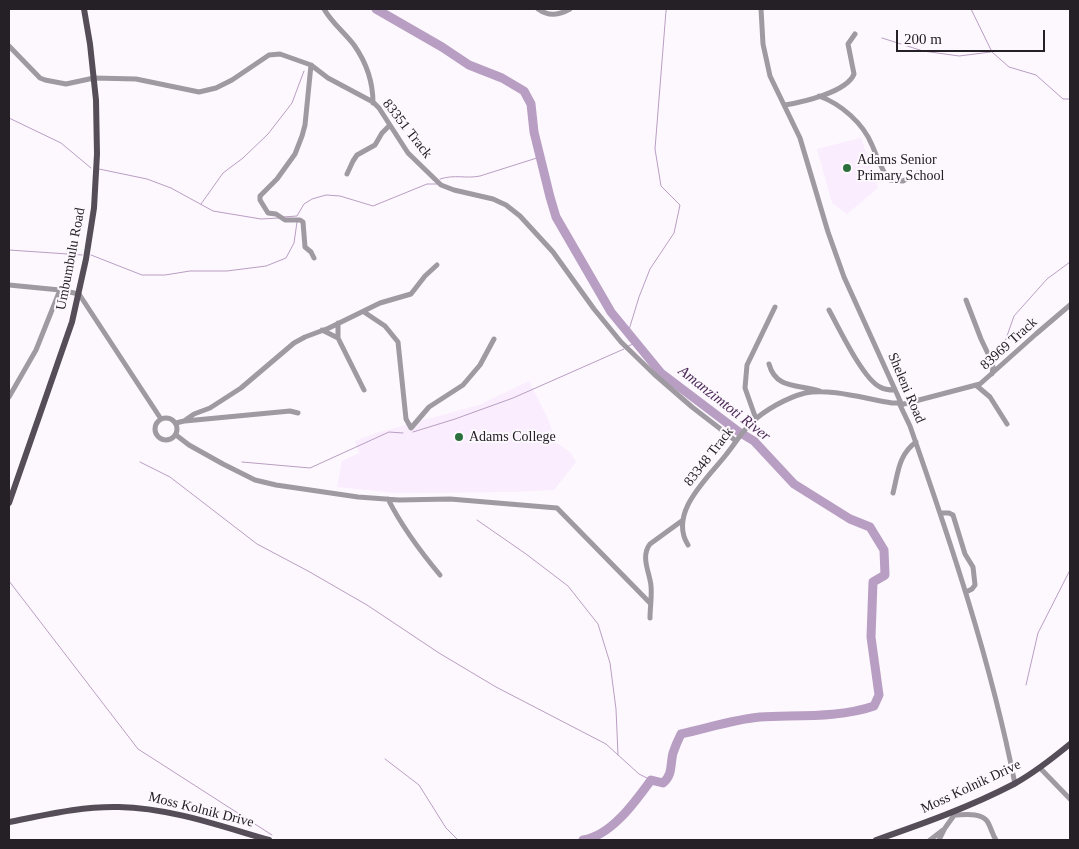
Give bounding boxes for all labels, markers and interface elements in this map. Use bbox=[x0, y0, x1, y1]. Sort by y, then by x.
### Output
scale bar bbox=[899, 20, 1048, 52]
text: 200 m bbox=[904, 31, 942, 47]
street label: 83351 Track bbox=[379, 96, 435, 162]
place label: Adams Senior Primary School bbox=[857, 152, 944, 184]
marker: Adams Senior Primary School bbox=[841, 162, 853, 174]
street label: Umbumbulu Road bbox=[53, 206, 89, 312]
street label: 83969 Track bbox=[977, 314, 1041, 374]
street label: Sheleni Road bbox=[884, 350, 928, 426]
water label: Amanzimtoti River bbox=[674, 362, 774, 446]
street label: 83348 Track bbox=[681, 424, 737, 490]
place label: Adams College bbox=[469, 429, 556, 445]
marker: Adams College bbox=[453, 431, 465, 443]
street label: Moss Kolnik Drive bbox=[918, 757, 1024, 817]
street label: Moss Kolnik Drive bbox=[147, 789, 255, 831]

